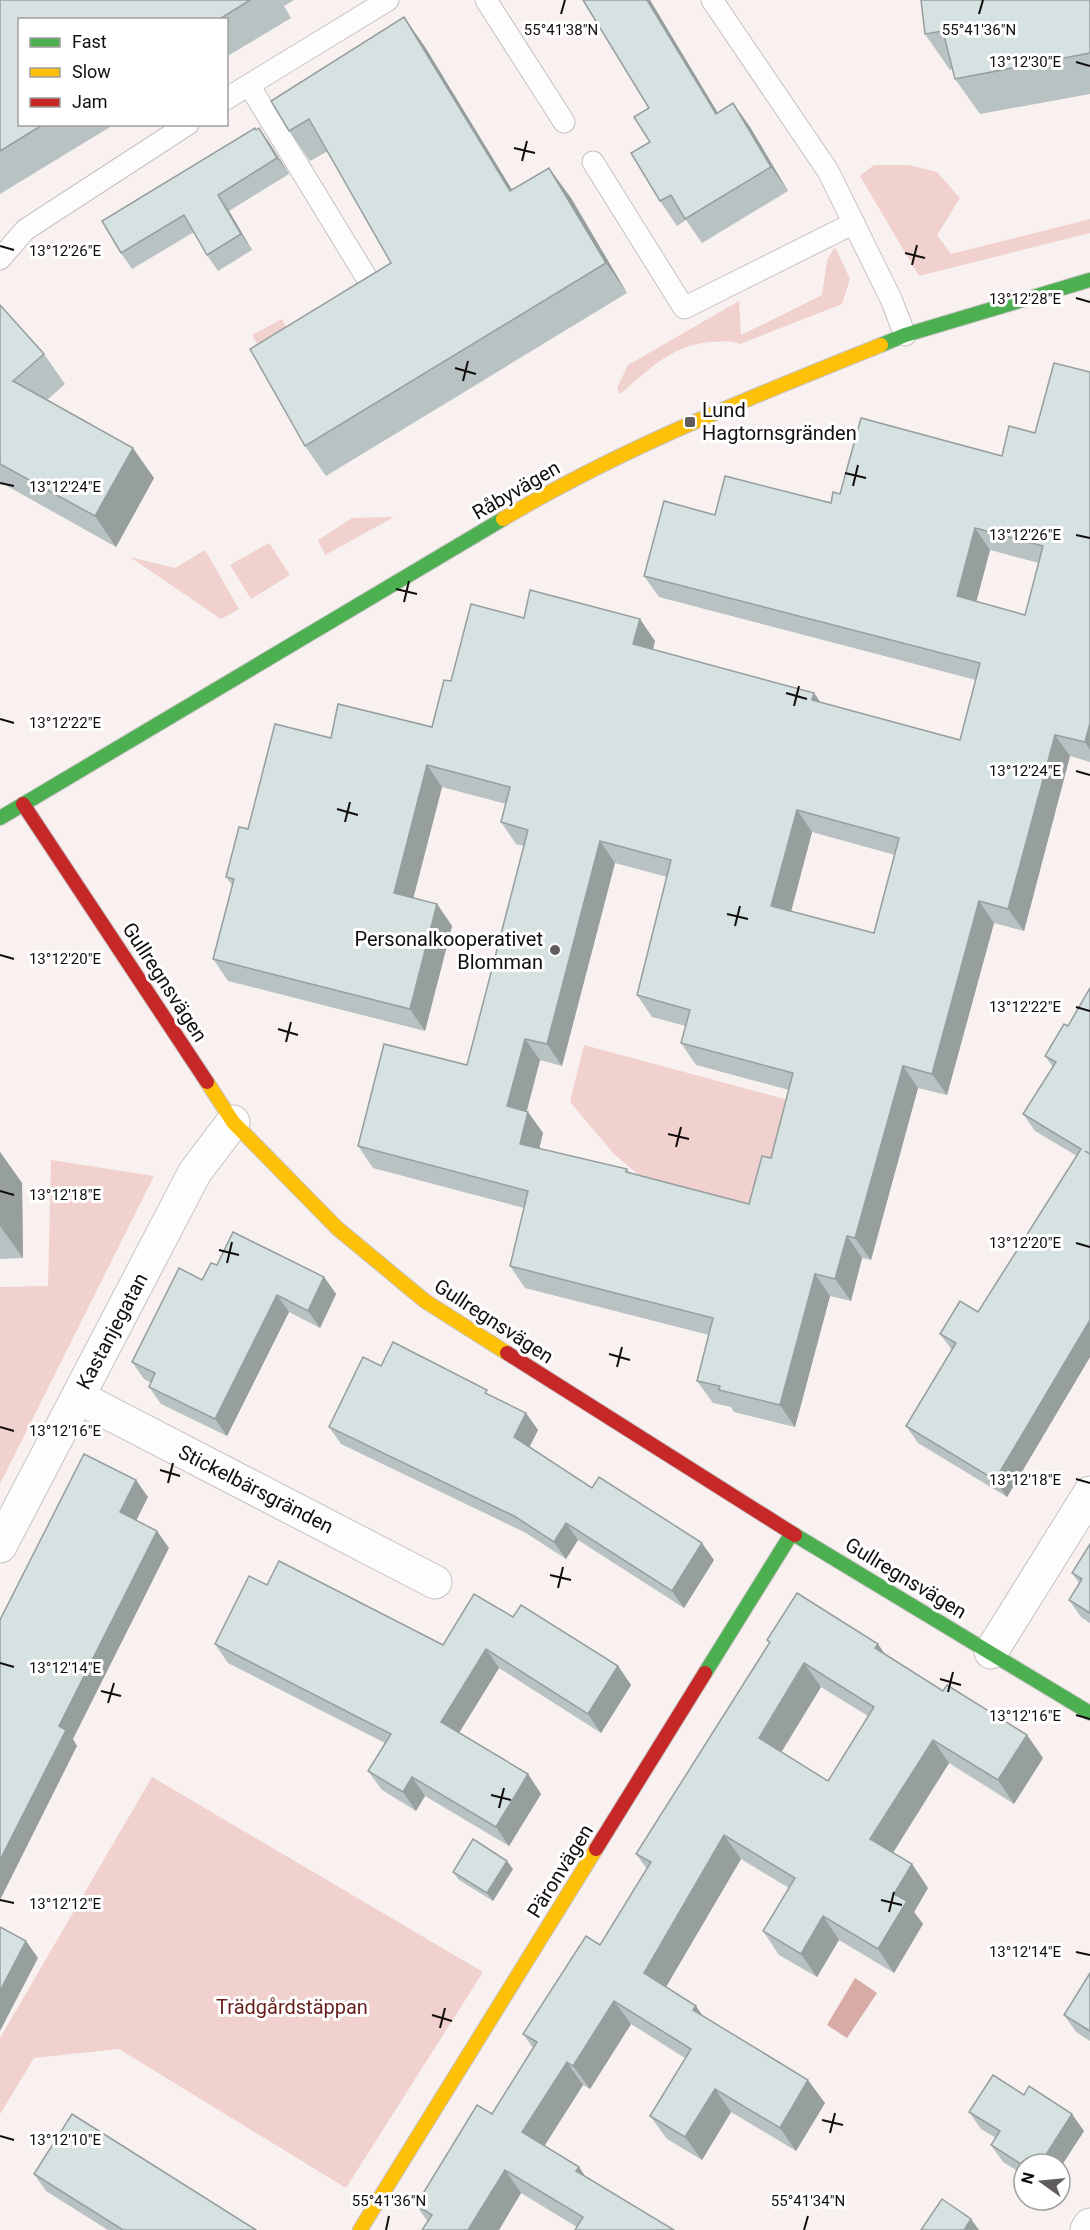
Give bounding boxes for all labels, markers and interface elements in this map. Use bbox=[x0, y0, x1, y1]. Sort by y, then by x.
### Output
legend bbox=[18, 18, 228, 126]
text: 55°41'38"N bbox=[524, 21, 598, 39]
text: 55°41'36"N bbox=[942, 21, 1016, 39]
text: Fast bbox=[72, 31, 107, 52]
text: 13°12'30"E bbox=[989, 53, 1062, 71]
text: Slow bbox=[72, 61, 111, 82]
text: Jam bbox=[72, 91, 108, 112]
text: 13°12'26"E bbox=[29, 242, 102, 260]
text: 13°12'28"E bbox=[989, 290, 1062, 308]
place label: Lund Hagtornsgränden bbox=[702, 398, 857, 445]
marker: Lund Hagtornsgränden bbox=[683, 415, 697, 429]
street label: Råbyvägen bbox=[468, 455, 564, 525]
text: 13°12'24"E bbox=[29, 478, 102, 496]
text: 13°12'26"E bbox=[989, 526, 1062, 544]
text: 13°12'22"E bbox=[29, 714, 102, 732]
text: 13°12'24"E bbox=[989, 762, 1062, 780]
street label: Gullregnsvägen bbox=[117, 918, 213, 1046]
place label: Personalkooperativet Blomman bbox=[354, 927, 543, 974]
marker: Personalkooperativet Blomman bbox=[548, 943, 562, 957]
text: 13°12'20"E bbox=[29, 950, 102, 968]
text: 13°12'22"E bbox=[989, 998, 1062, 1016]
text: 13°12'18"E bbox=[29, 1186, 102, 1204]
text: 13°12'20"E bbox=[989, 1234, 1062, 1252]
street label: Kastanjegatan bbox=[71, 1269, 153, 1393]
street label: Gullregnsvägen bbox=[430, 1273, 558, 1369]
text: 13°12'16"E bbox=[29, 1422, 102, 1440]
street label: Stickelbärsgränden bbox=[174, 1440, 338, 1538]
text: 13°12'18"E bbox=[989, 1471, 1062, 1489]
street label: Gullregnsvägen bbox=[841, 1532, 971, 1624]
text: 13°12'14"E bbox=[29, 1659, 102, 1677]
text: 13°12'16"E bbox=[989, 1707, 1062, 1725]
street label: Päronvägen bbox=[522, 1820, 598, 1922]
text: 13°12'12"E bbox=[29, 1895, 102, 1913]
text: 13°12'14"E bbox=[989, 1943, 1062, 1961]
park label: Trädgårdstäppan bbox=[216, 1995, 368, 2019]
text: 13°12'10"E bbox=[29, 2131, 102, 2149]
north arrow bbox=[1012, 2152, 1072, 2212]
text: N bbox=[1017, 2170, 1039, 2186]
text: 55°41'36"N bbox=[352, 2192, 426, 2210]
text: 55°41'34"N bbox=[771, 2192, 845, 2210]

